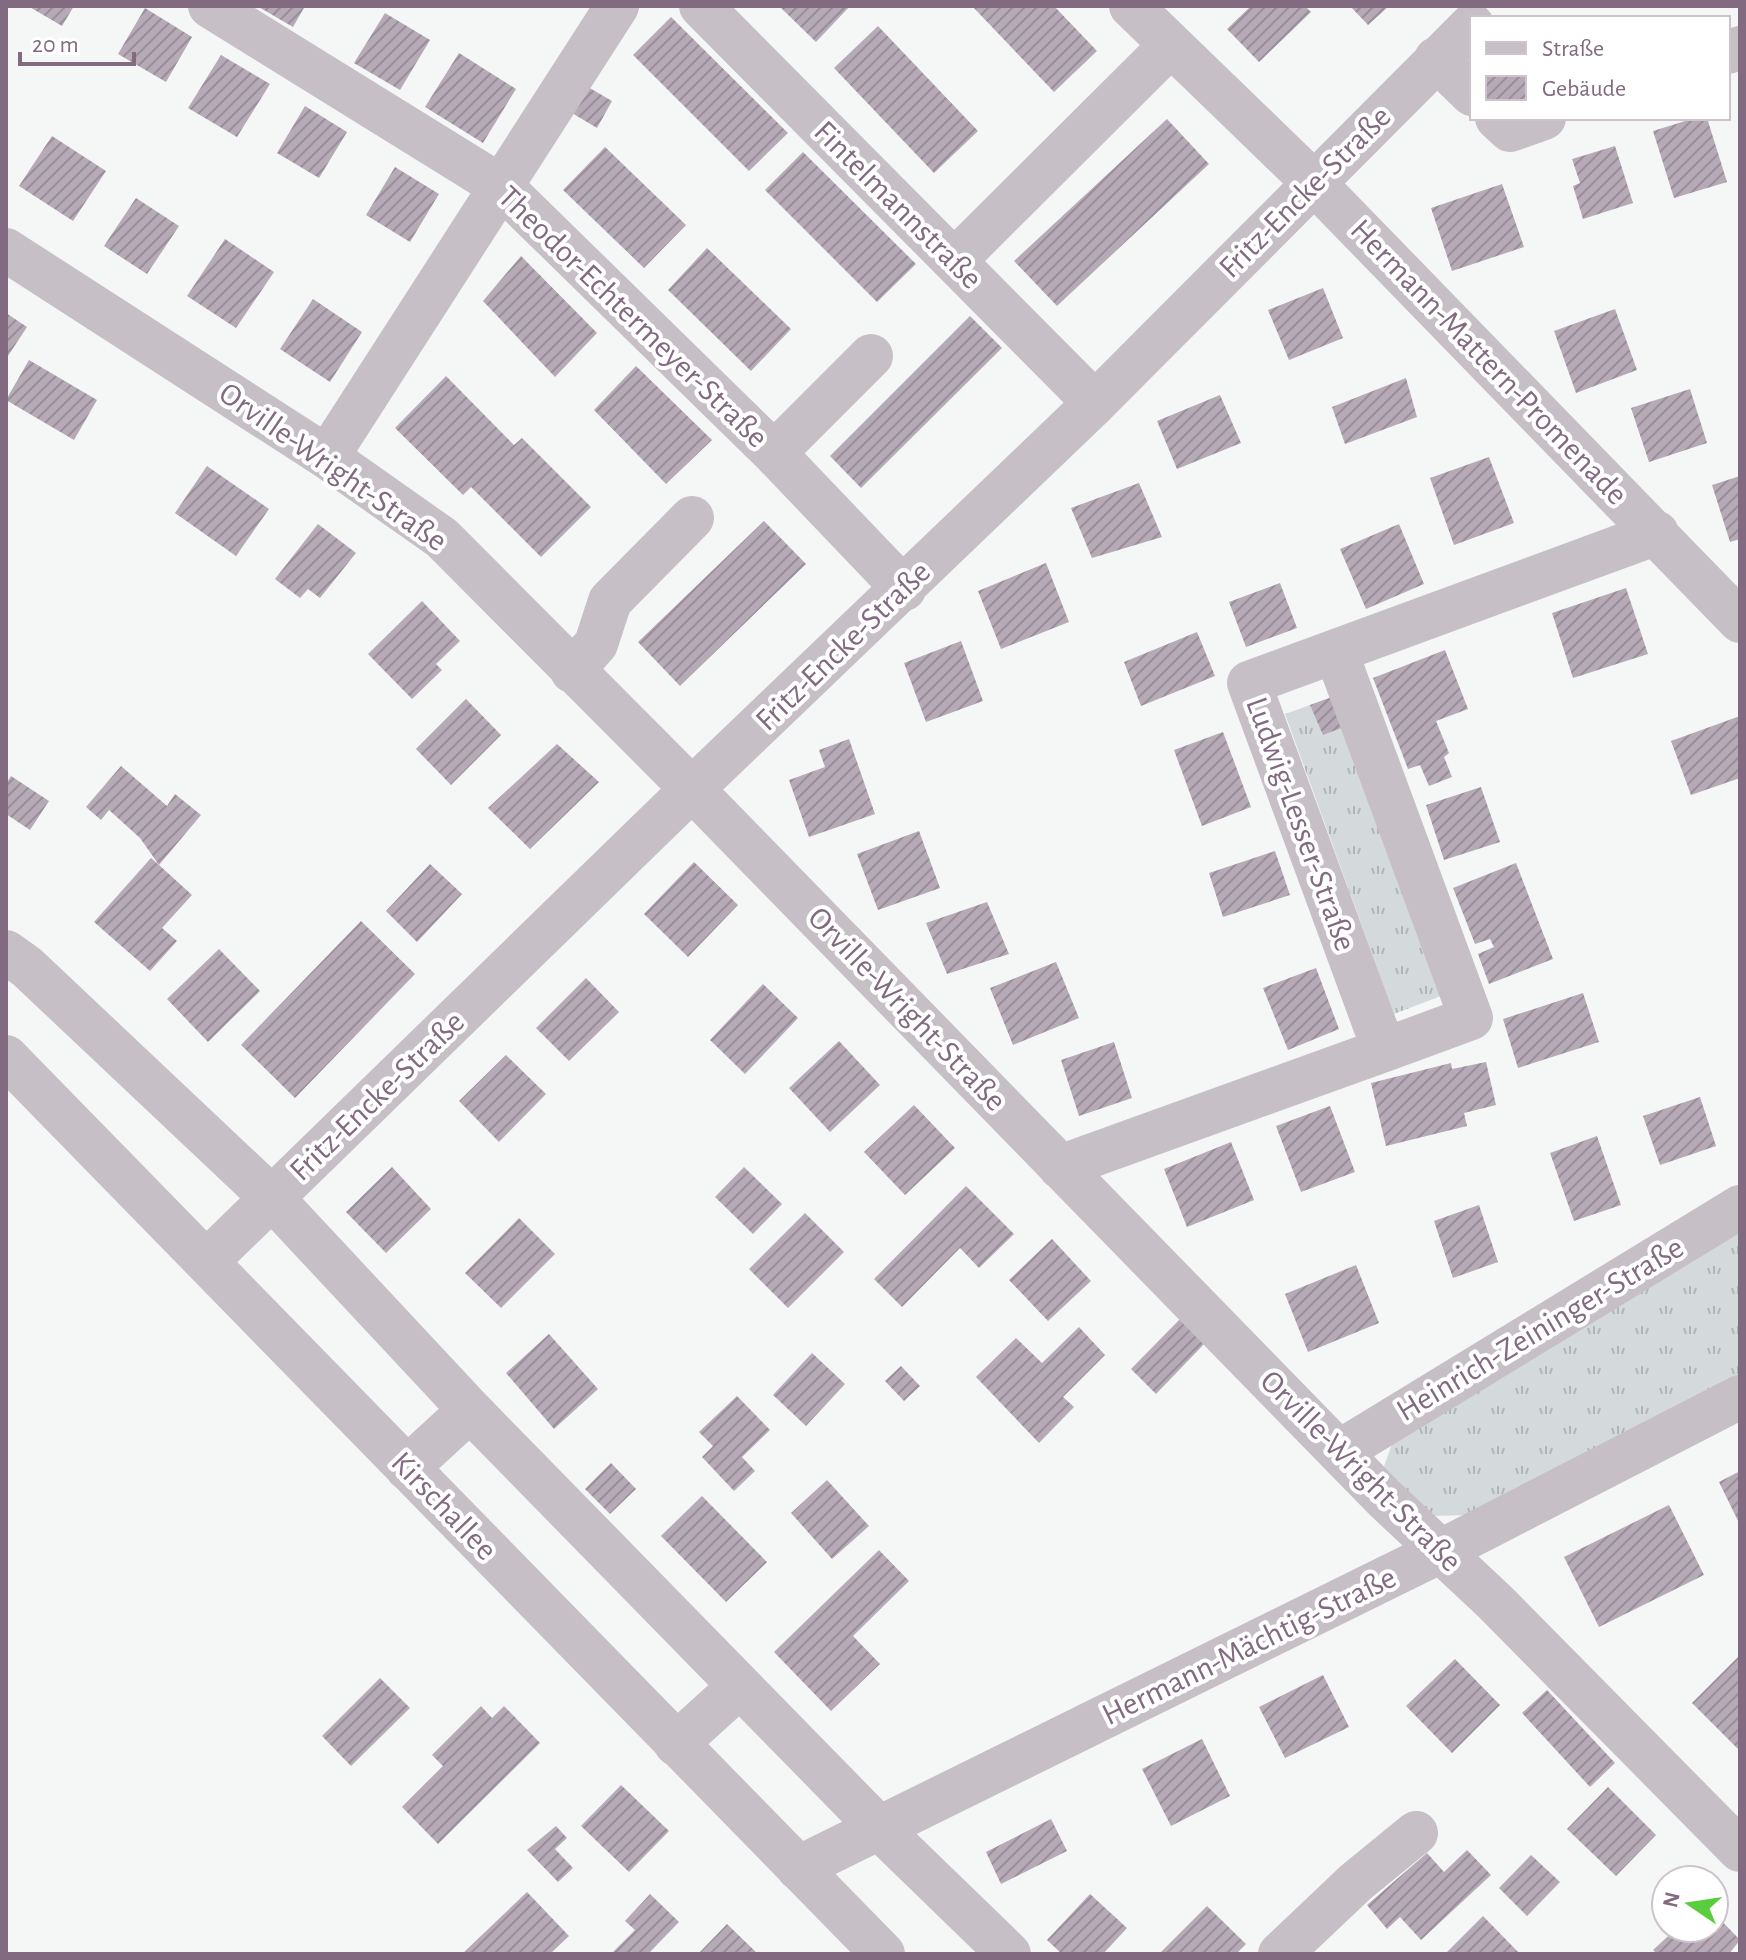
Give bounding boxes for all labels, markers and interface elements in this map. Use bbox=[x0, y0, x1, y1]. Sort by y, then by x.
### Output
scale bar bbox=[20, 16, 134, 66]
legend bbox=[1470, 16, 1730, 120]
text: 20 m bbox=[32, 33, 79, 57]
text: Straße bbox=[1542, 37, 1604, 61]
text: Gebäude bbox=[1542, 77, 1626, 101]
street label: Fritz-Encke-Straße bbox=[1213, 100, 1397, 284]
street label: Fintelmannstraße bbox=[808, 115, 988, 295]
street label: Theodor-Echtermeyer-Straße bbox=[492, 180, 774, 454]
street label: Hermann-Mattern-Promenade bbox=[1344, 213, 1634, 511]
street label: Orville-Wright-Straße bbox=[213, 377, 453, 557]
street label: Fritz-Encke-Straße bbox=[750, 555, 936, 737]
street label: Ludwig-Lesser-Straße bbox=[1240, 693, 1362, 955]
street label: Orville-Wright-Straße bbox=[802, 901, 1012, 1117]
street label: Fritz-Encke-Straße bbox=[284, 1005, 470, 1187]
street label: Heinrich-Zeininger-Straße bbox=[1391, 1231, 1689, 1427]
street label: Orville-Wright-Straße bbox=[1254, 1364, 1468, 1578]
street label: Kirschallee bbox=[385, 1446, 503, 1566]
street label: Hermann-Mächtig-Straße bbox=[1097, 1561, 1401, 1731]
north arrow bbox=[1650, 1864, 1730, 1944]
text: N bbox=[1659, 1890, 1684, 1910]

